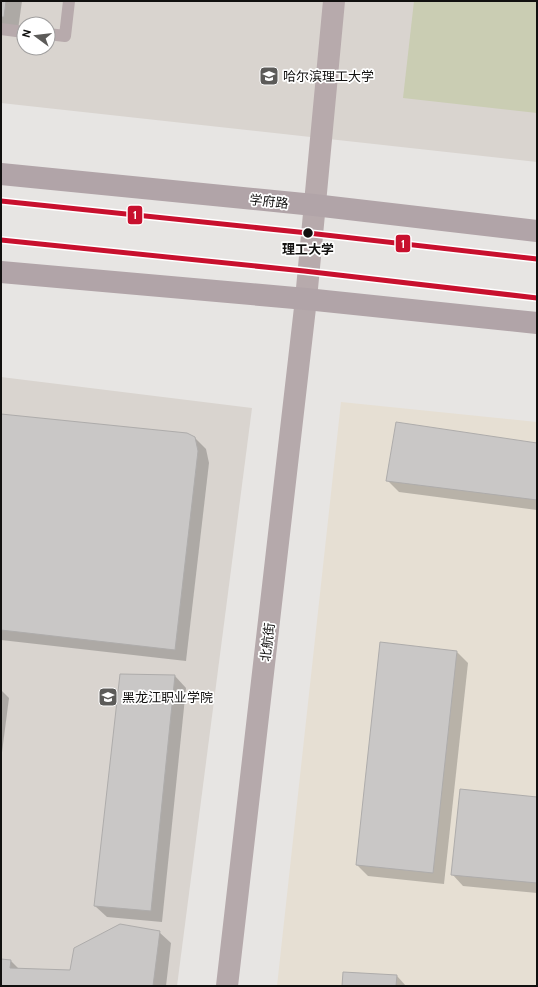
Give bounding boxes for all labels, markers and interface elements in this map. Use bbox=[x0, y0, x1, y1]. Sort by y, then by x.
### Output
north arrow bbox=[16, 16, 56, 56]
text: N bbox=[19, 28, 34, 39]
school or university icon: 哈尔滨理工大学 bbox=[258, 65, 280, 87]
place label: 哈尔滨理工大学 bbox=[283, 68, 374, 84]
street label: 学府路 bbox=[249, 191, 289, 211]
line badge: 1 bbox=[127, 205, 143, 225]
text: 1 bbox=[133, 208, 137, 222]
marker: 理工大学 bbox=[301, 226, 315, 240]
line badge: 1 bbox=[395, 234, 411, 253]
text: 1 bbox=[401, 237, 405, 251]
place label: 理工大学 bbox=[282, 241, 334, 257]
street label: 北航街 bbox=[257, 622, 277, 662]
school or university icon: 黑龙江职业学院 bbox=[97, 686, 119, 708]
place label: 黑龙江职业学院 bbox=[122, 689, 213, 705]

